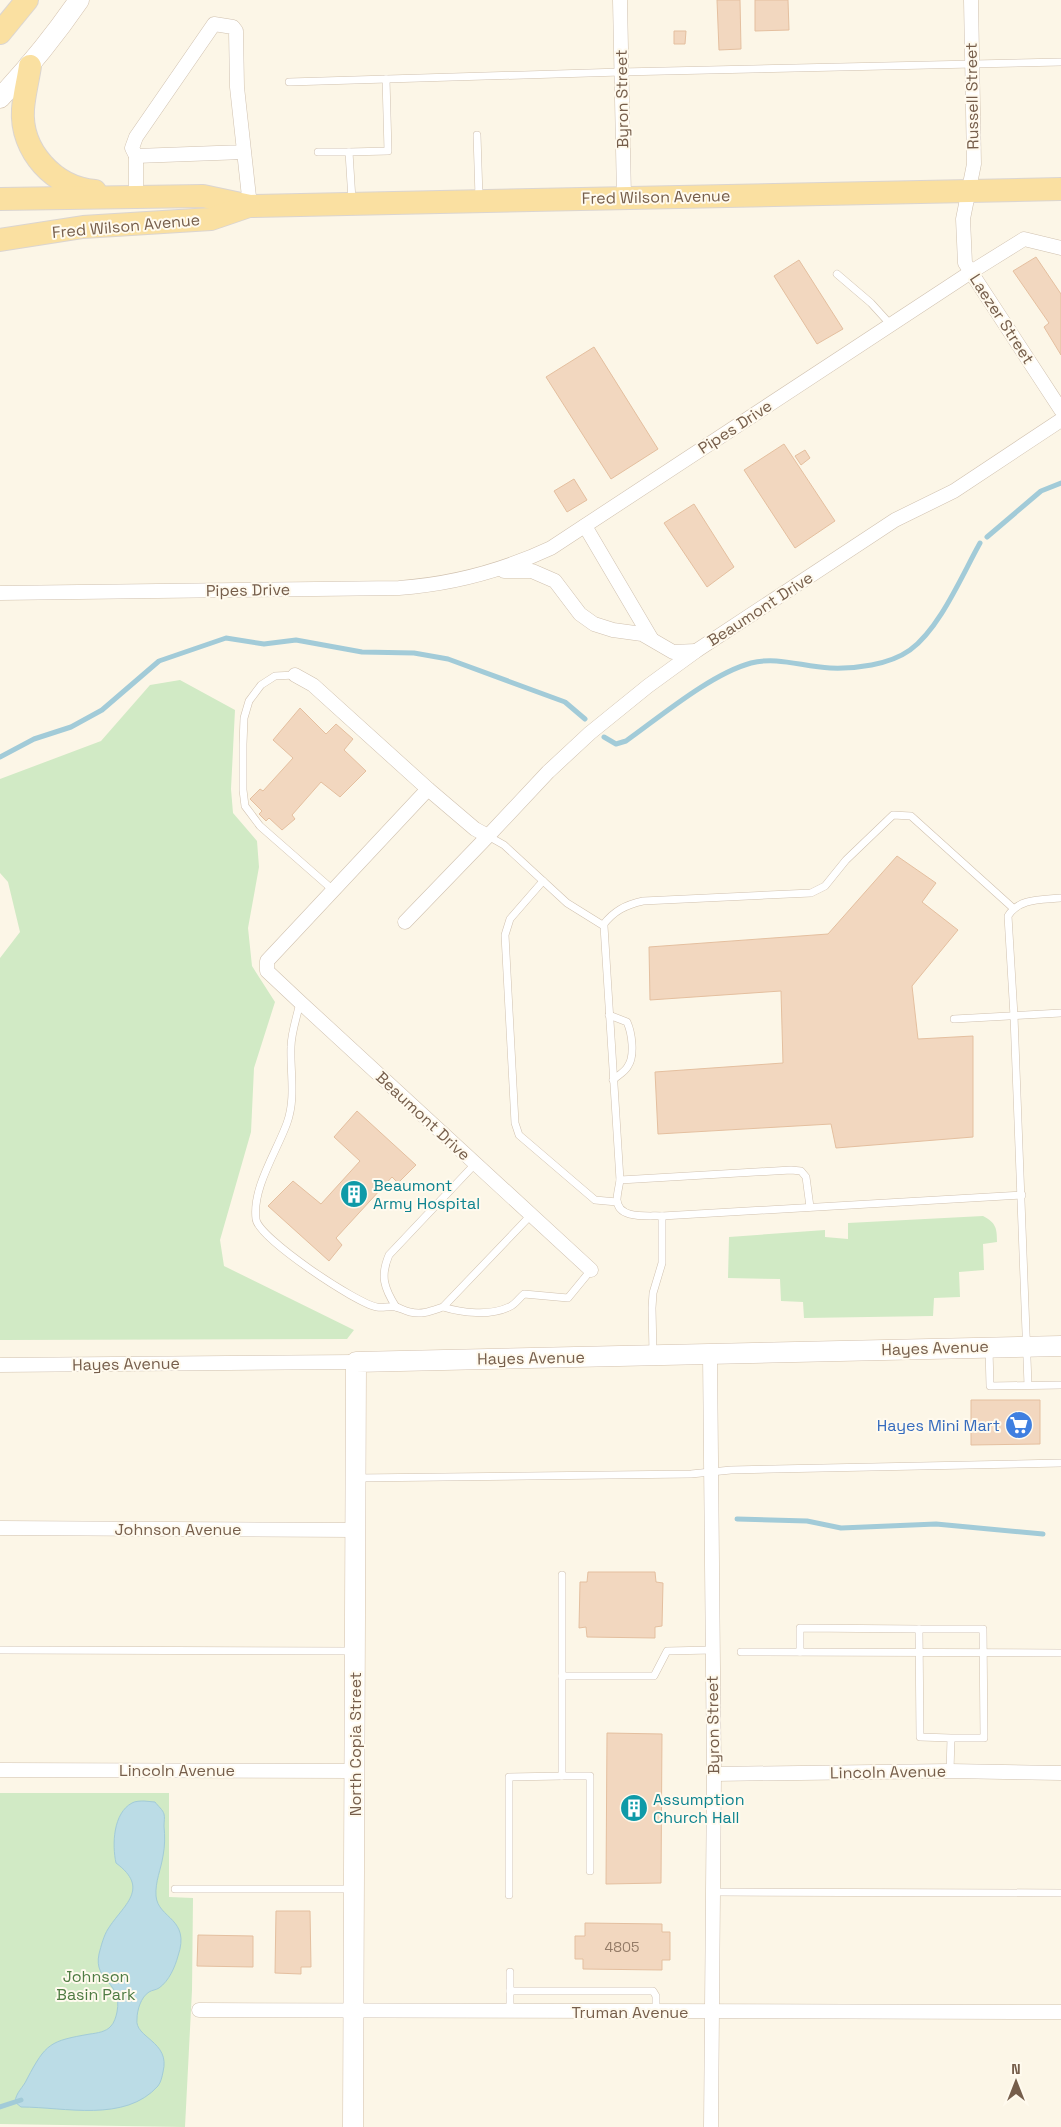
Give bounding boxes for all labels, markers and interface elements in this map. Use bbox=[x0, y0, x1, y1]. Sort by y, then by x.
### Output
street label: Russell Street bbox=[961, 42, 983, 150]
street label: Byron Street bbox=[611, 49, 633, 149]
street label: Fred Wilson Avenue bbox=[582, 185, 730, 209]
street label: Fred Wilson Avenue bbox=[51, 209, 201, 243]
street label: Laezer Street bbox=[965, 270, 1039, 368]
street label: Pipes Drive bbox=[694, 395, 776, 459]
street label: Beaumont Drive bbox=[703, 567, 817, 651]
street label: Pipes Drive bbox=[206, 579, 290, 601]
street label: Beaumont Drive bbox=[371, 1067, 475, 1165]
place label: Beaumont Army Hospital bbox=[373, 1175, 480, 1214]
building icon: Beaumont Army Hospital bbox=[339, 1179, 369, 1209]
street label: Hayes Avenue bbox=[881, 1336, 989, 1360]
street label: Hayes Avenue bbox=[477, 1347, 585, 1369]
street label: Hayes Avenue bbox=[72, 1353, 180, 1375]
supermarket icon: Hayes Mini Mart bbox=[1004, 1410, 1034, 1440]
place label: Hayes Mini Mart bbox=[877, 1415, 1000, 1436]
street label: Johnson Avenue bbox=[114, 1519, 242, 1540]
street label: North Copia Street bbox=[345, 1672, 366, 1816]
street label: Byron Street bbox=[702, 1675, 724, 1775]
street label: Lincoln Avenue bbox=[119, 1760, 235, 1781]
street label: Lincoln Avenue bbox=[830, 1760, 946, 1784]
place label: Assumption Church Hall bbox=[653, 1789, 744, 1828]
building icon: Assumption Church Hall bbox=[619, 1793, 649, 1823]
house number: 4805 bbox=[605, 1938, 639, 1956]
park label: Johnson Basin Park bbox=[56, 1966, 136, 2005]
street label: Truman Avenue bbox=[571, 2002, 689, 2023]
north arrow bbox=[991, 2057, 1041, 2107]
text: N bbox=[1011, 2060, 1021, 2078]

